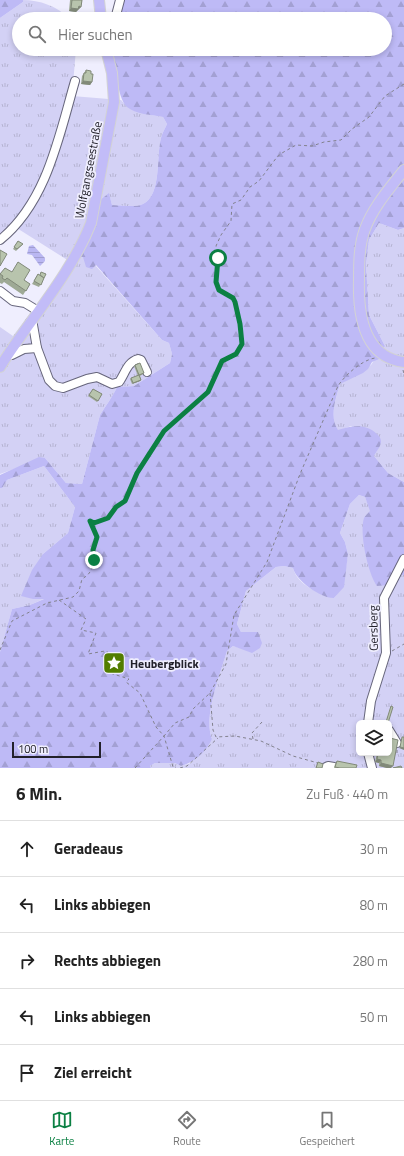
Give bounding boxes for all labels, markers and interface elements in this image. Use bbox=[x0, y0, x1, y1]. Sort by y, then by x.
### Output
search box bbox=[12, 12, 392, 56]
icon: search bbox=[26, 23, 48, 45]
text: Hier suchen bbox=[58, 23, 133, 46]
street label: Wolfgangseestraße bbox=[69, 120, 107, 220]
route start bbox=[209, 249, 227, 267]
route end bbox=[85, 551, 103, 569]
street label: Gersberg bbox=[363, 605, 383, 651]
place icon: Heubergblick bbox=[101, 650, 127, 676]
place label: Heubergblick bbox=[130, 654, 200, 673]
map controls bbox=[356, 720, 392, 756]
button: layers bbox=[356, 720, 392, 756]
scale bar bbox=[12, 740, 101, 759]
text: 100 m bbox=[18, 741, 48, 757]
text: 6 Min. bbox=[16, 781, 62, 807]
text: Zu Fuß · 440 m bbox=[306, 784, 388, 804]
text: Geradeaus bbox=[54, 837, 123, 860]
icon: ahead bbox=[16, 838, 38, 860]
text: 30 m bbox=[360, 839, 388, 859]
text: Links abbiegen bbox=[54, 893, 151, 916]
icon: left bbox=[16, 894, 38, 916]
text: 80 m bbox=[360, 895, 388, 915]
text: Rechts abbiegen bbox=[54, 949, 161, 972]
icon: right bbox=[16, 950, 38, 972]
text: 280 m bbox=[352, 951, 388, 971]
text: Links abbiegen bbox=[54, 1005, 151, 1028]
icon: left bbox=[16, 1006, 38, 1028]
text: 50 m bbox=[360, 1007, 388, 1027]
text: Ziel erreicht bbox=[54, 1061, 132, 1084]
icon: arrive bbox=[16, 1062, 38, 1084]
tab: Karte bbox=[49, 1109, 74, 1149]
tab: Route bbox=[173, 1109, 201, 1149]
tab: Gespeichert bbox=[300, 1109, 355, 1149]

